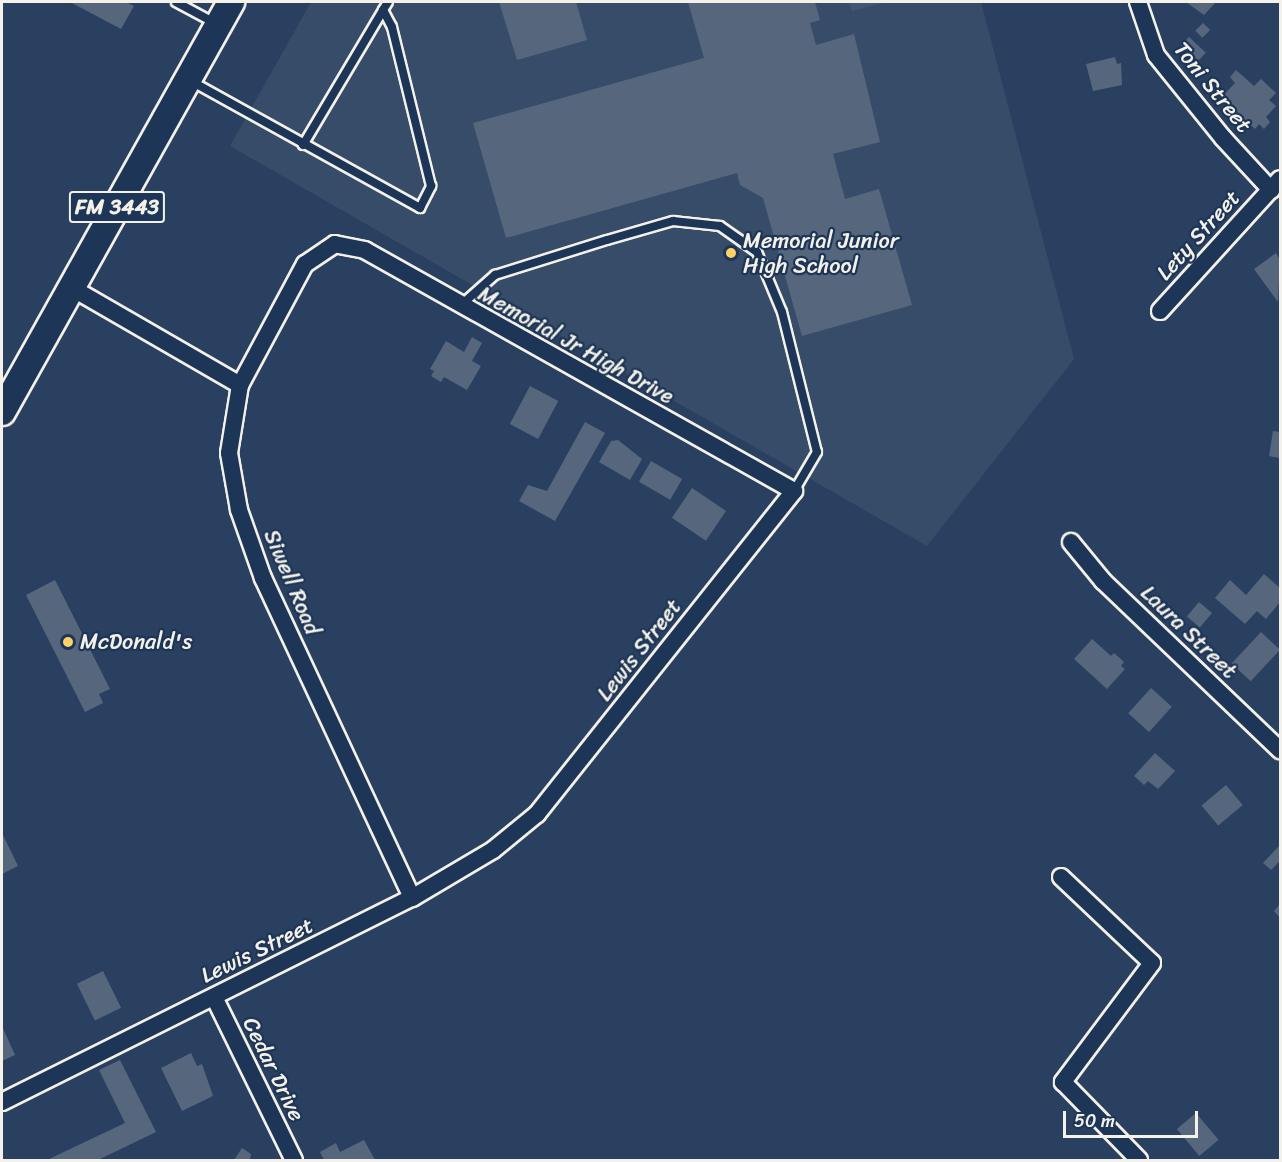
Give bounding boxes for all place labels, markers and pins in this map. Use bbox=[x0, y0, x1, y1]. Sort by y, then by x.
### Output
place label: Memorial Junior High School bbox=[743, 227, 898, 278]
marker: Memorial Junior High School bbox=[724, 246, 738, 260]
place label: McDonald's bbox=[80, 629, 192, 655]
marker: McDonald's bbox=[61, 635, 75, 649]

